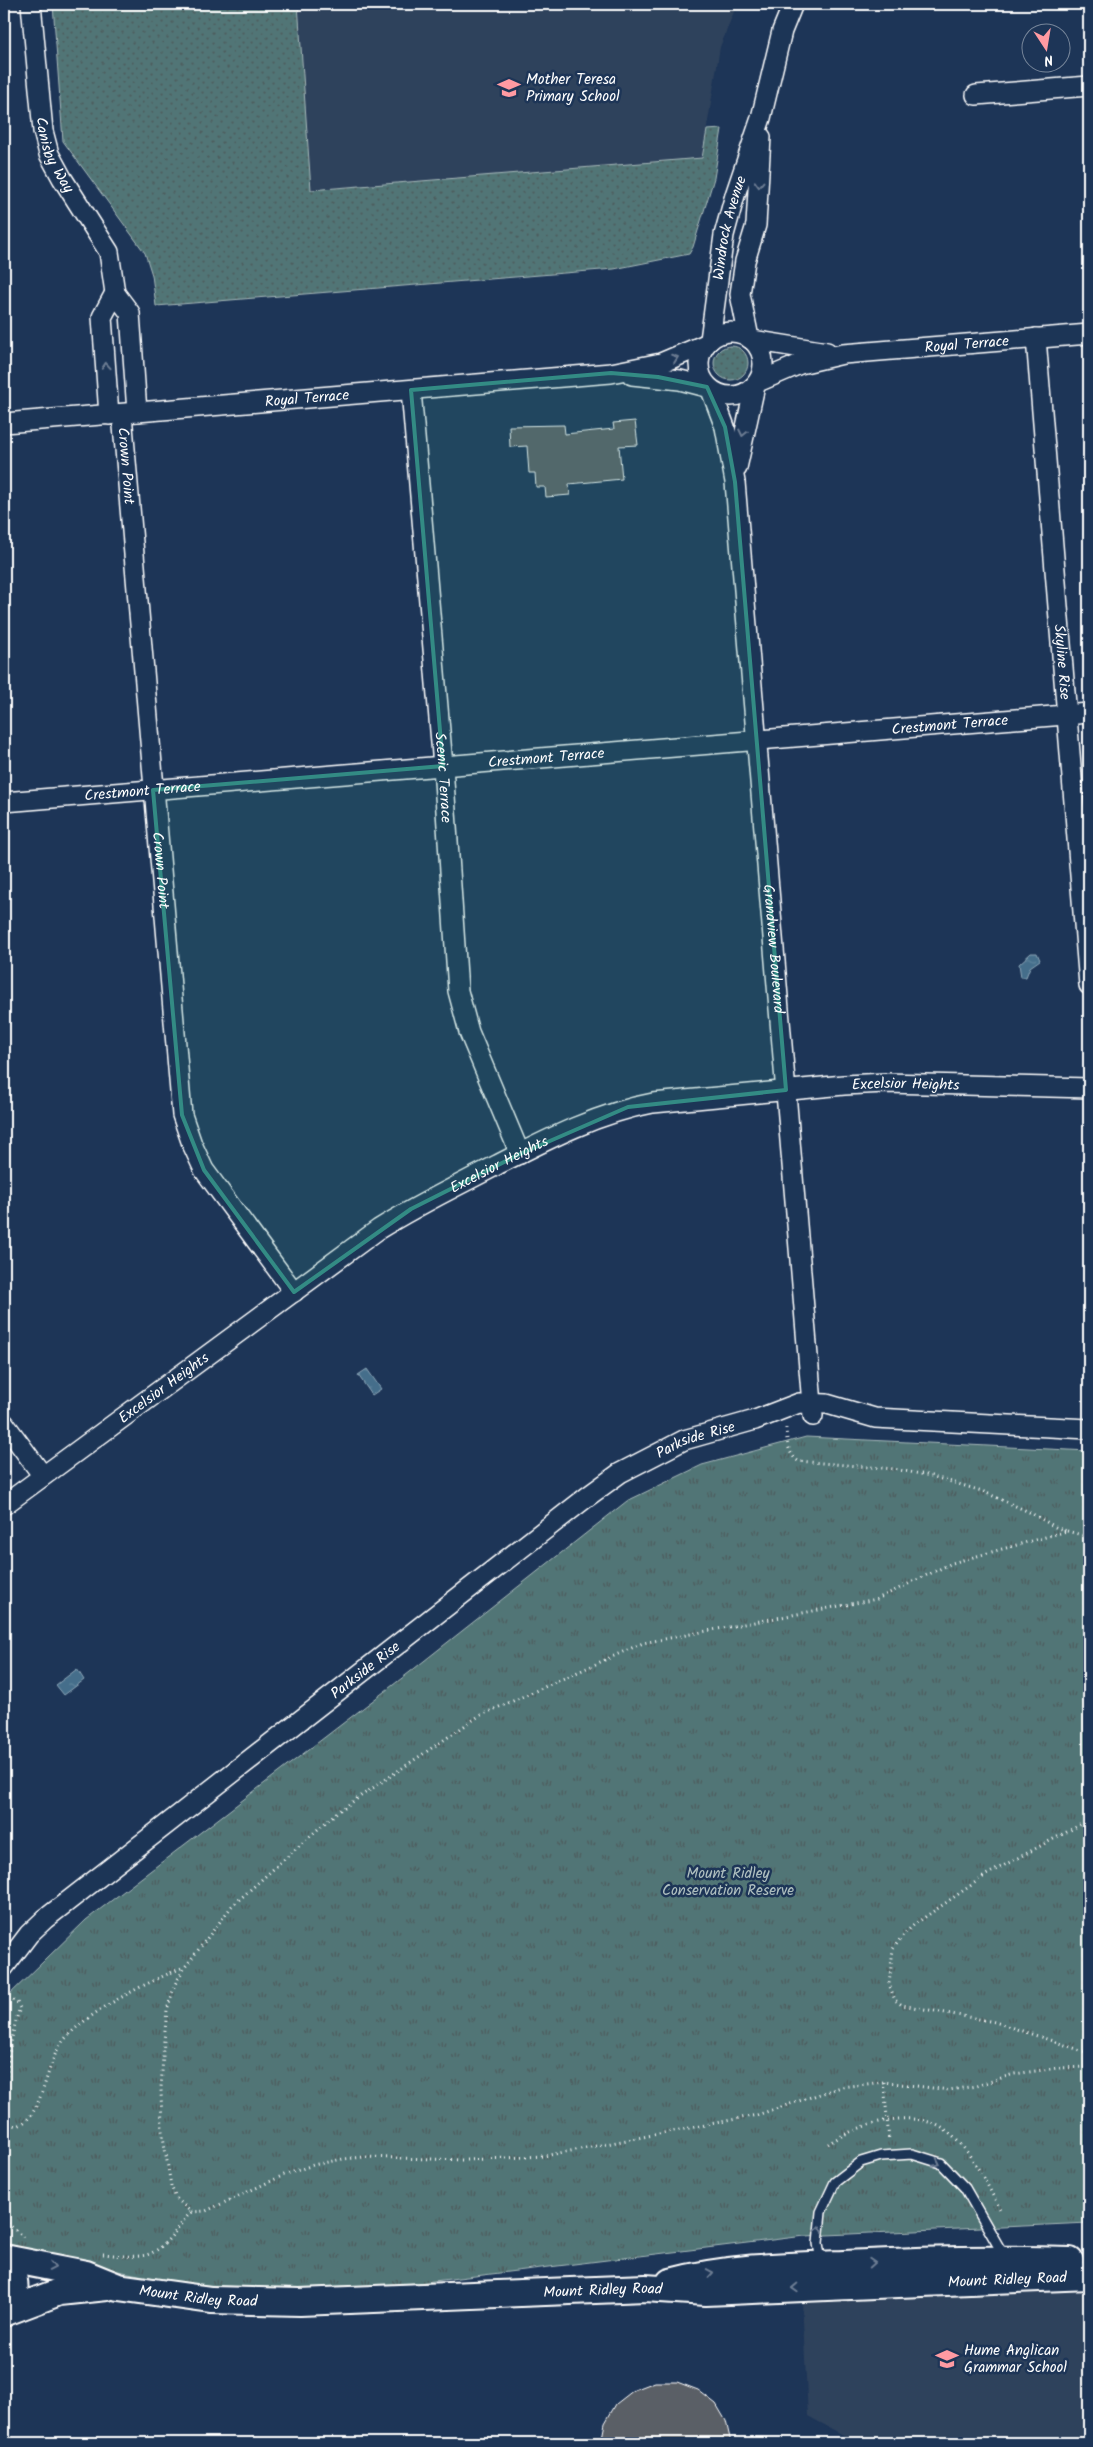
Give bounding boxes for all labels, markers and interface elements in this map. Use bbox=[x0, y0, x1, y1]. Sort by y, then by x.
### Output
north arrow bbox=[1020, 22, 1070, 72]
text: N bbox=[1042, 48, 1055, 71]
place label: Mother Teresa Primary School bbox=[526, 68, 620, 109]
school or university icon: Mother Teresa Primary School bbox=[496, 75, 522, 101]
street label: Canisby Way bbox=[29, 116, 80, 199]
street label: Windrock Avenue bbox=[707, 172, 754, 282]
one-way arrow bbox=[754, 180, 765, 188]
street label: Royal Terrace bbox=[924, 330, 1010, 360]
one-way arrow bbox=[670, 354, 679, 364]
one-way arrow bbox=[100, 362, 111, 370]
street label: Royal Terrace bbox=[264, 384, 350, 414]
street label: Crown Point bbox=[110, 426, 141, 506]
one-way arrow bbox=[739, 429, 749, 438]
street label: Skyline Rise bbox=[1046, 623, 1077, 701]
street label: Crestmont Terrace bbox=[891, 709, 1009, 742]
street label: Scenic Terrace bbox=[427, 731, 458, 824]
street label: Crestmont Terrace bbox=[487, 742, 606, 775]
street label: Crestmont Terrace bbox=[83, 775, 202, 808]
street label: Crown Point bbox=[145, 831, 175, 910]
street label: Grandview Boulevard bbox=[756, 884, 790, 1015]
street label: Excelsior Heights bbox=[851, 1072, 961, 1098]
street label: Excelsior Heights bbox=[446, 1130, 553, 1200]
street label: Excelsior Heights bbox=[114, 1346, 215, 1430]
street label: Parkside Rise bbox=[652, 1415, 738, 1466]
street label: Parkside Rise bbox=[326, 1635, 406, 1706]
park label: Mount Ridley Conservation Reserve bbox=[662, 1862, 794, 1903]
one-way arrow bbox=[932, 2157, 941, 2167]
one-way arrow bbox=[813, 2225, 824, 2233]
one-way arrow bbox=[868, 2257, 876, 2268]
one-way arrow bbox=[47, 2262, 56, 2272]
street label: Mount Ridley Road bbox=[947, 2266, 1068, 2295]
one-way arrow bbox=[705, 2268, 714, 2278]
street label: Mount Ridley Road bbox=[543, 2277, 663, 2305]
street label: Mount Ridley Road bbox=[137, 2279, 258, 2314]
one-way arrow bbox=[791, 2283, 798, 2293]
place label: Hume Anglican Grammar School bbox=[964, 2339, 1067, 2380]
school or university icon: Hume Anglican Grammar School bbox=[934, 2346, 960, 2372]

